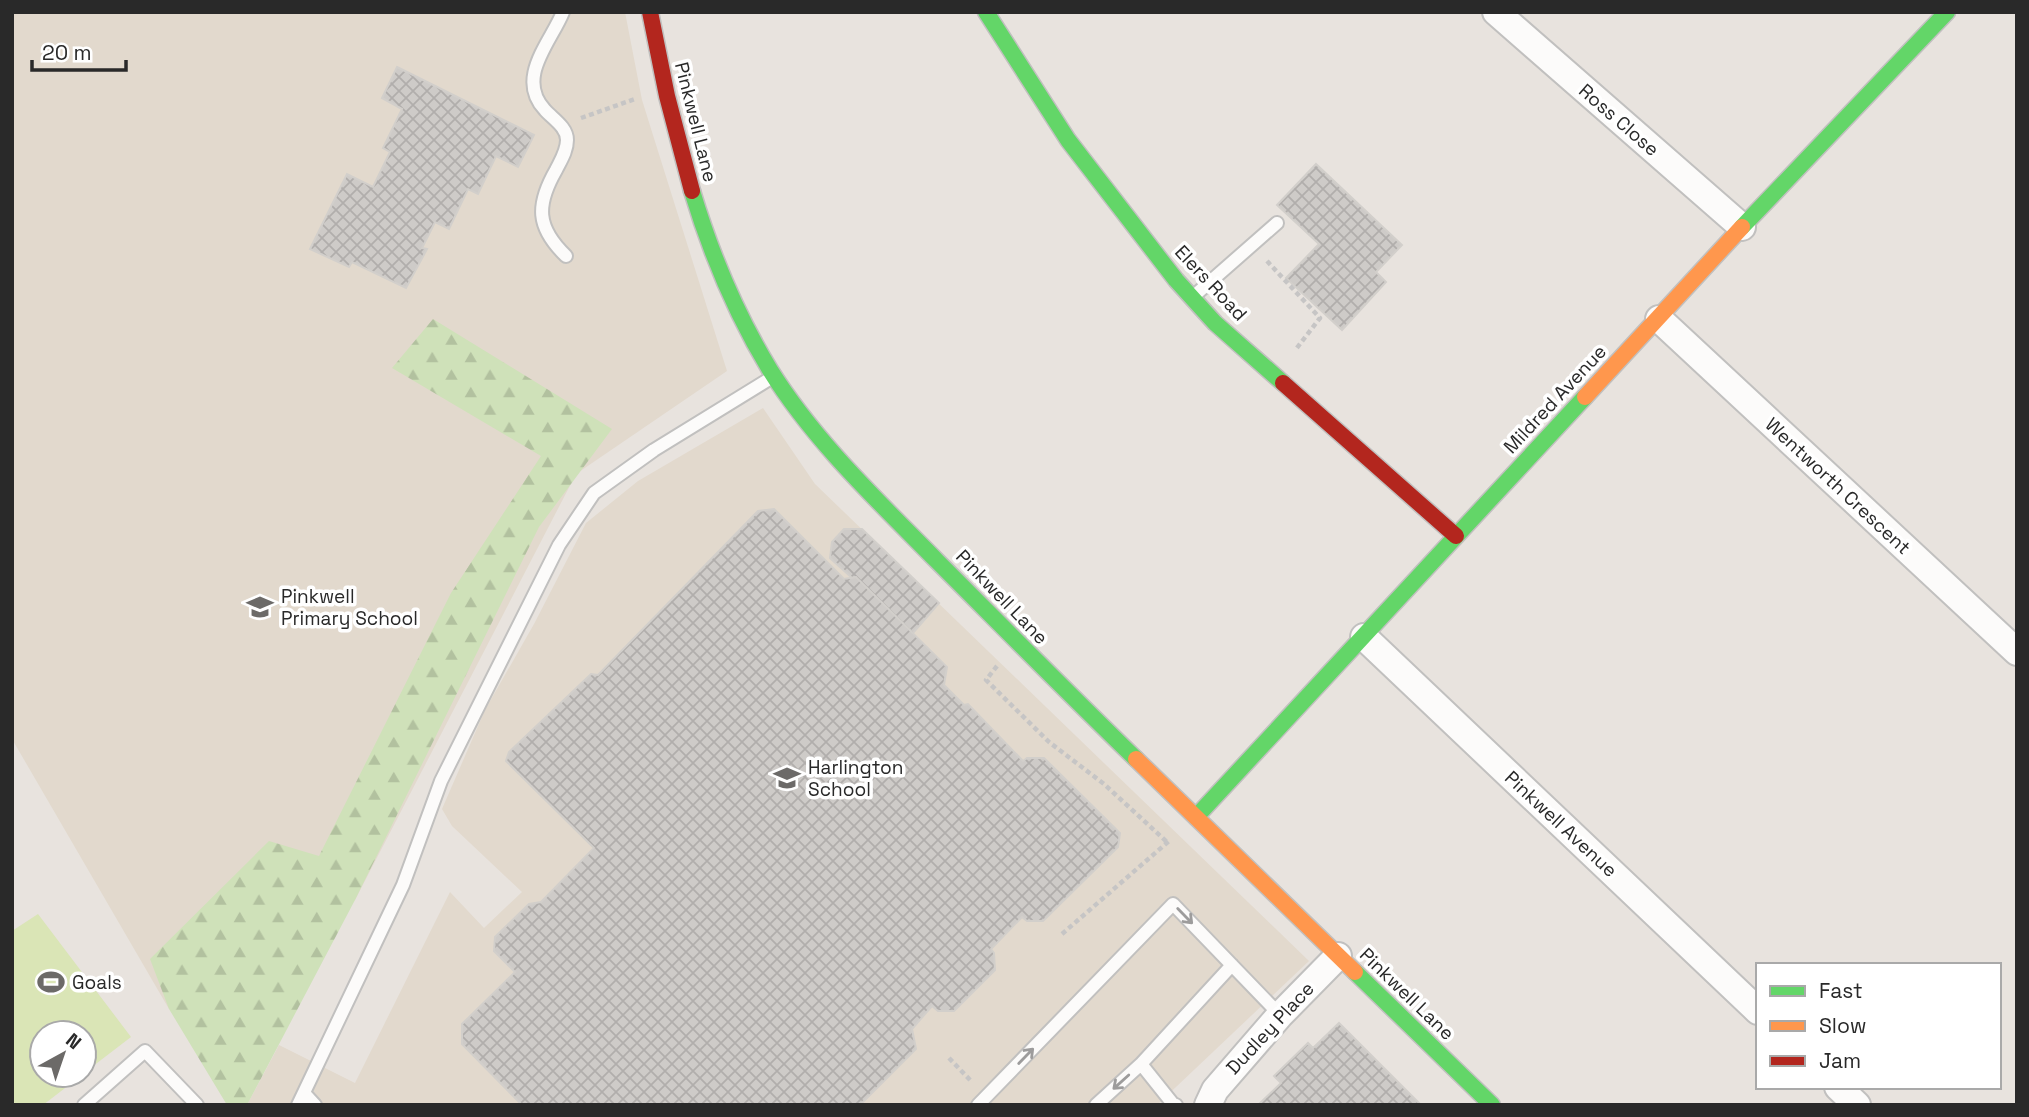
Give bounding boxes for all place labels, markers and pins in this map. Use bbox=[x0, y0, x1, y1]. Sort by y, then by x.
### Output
place label: Pinkwell Primary School bbox=[281, 584, 418, 631]
school or university icon: Pinkwell Primary School bbox=[245, 592, 275, 622]
place label: Harlington School bbox=[808, 755, 904, 802]
school or university icon: Harlington School bbox=[772, 763, 802, 793]
sports icon: Goals bbox=[36, 967, 66, 997]
place label: Goals bbox=[72, 970, 122, 995]

